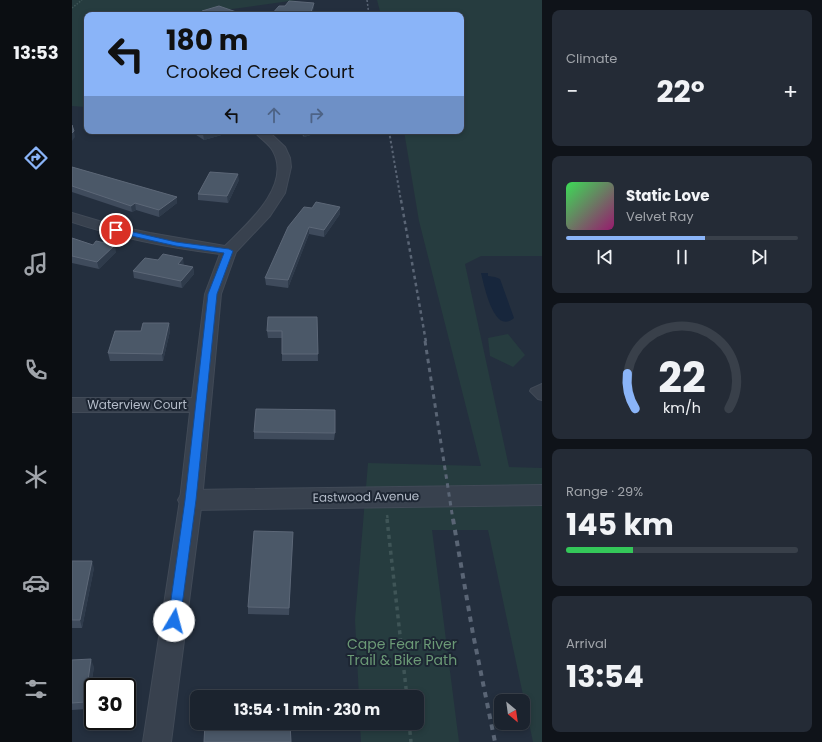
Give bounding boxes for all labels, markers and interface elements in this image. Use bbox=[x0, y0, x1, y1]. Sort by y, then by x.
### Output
text: 180 m bbox=[166, 21, 249, 60]
icon: left bbox=[100, 28, 152, 80]
text: 13:53 bbox=[13, 40, 59, 65]
text: Climate bbox=[566, 49, 617, 68]
text: Crooked Creek Court bbox=[166, 59, 354, 84]
text: 22° bbox=[656, 70, 705, 113]
text: − bbox=[566, 76, 578, 107]
text: + bbox=[783, 76, 798, 107]
icon: left bbox=[221, 104, 243, 126]
icon: ahead bbox=[263, 104, 285, 126]
icon: right bbox=[305, 104, 327, 126]
icon: directions bbox=[22, 144, 50, 172]
text: Static Love bbox=[626, 185, 710, 206]
text: Velvet Ray bbox=[626, 207, 694, 226]
pin bbox=[99, 213, 133, 247]
icon: arrive bbox=[105, 219, 127, 241]
icon: previous bbox=[594, 246, 616, 268]
icon: pause bbox=[671, 246, 693, 268]
icon: next bbox=[748, 246, 770, 268]
icon: music bbox=[22, 250, 50, 278]
text: 22 bbox=[658, 348, 706, 407]
icon: phone bbox=[22, 356, 50, 384]
street label: Waterview Court bbox=[87, 396, 187, 413]
text: km/h bbox=[663, 398, 701, 418]
icon: climate bbox=[22, 463, 50, 491]
text: Range · 29% bbox=[566, 482, 643, 501]
street label: Eastwood Avenue bbox=[313, 487, 419, 506]
text: 145 km bbox=[566, 503, 674, 546]
icon: car bbox=[22, 569, 50, 597]
position arrow bbox=[153, 600, 195, 642]
park label: Cape Fear River Trail & Bike Path bbox=[347, 634, 457, 670]
text: Arrival bbox=[566, 634, 607, 653]
text: 13:54 bbox=[566, 655, 644, 698]
icon: filters bbox=[22, 675, 50, 703]
speed limit sign: 30 bbox=[84, 678, 136, 730]
north arrow bbox=[494, 694, 530, 730]
map controls bbox=[494, 694, 530, 730]
text: 13:54 · 1 min · 230 m bbox=[234, 699, 380, 720]

